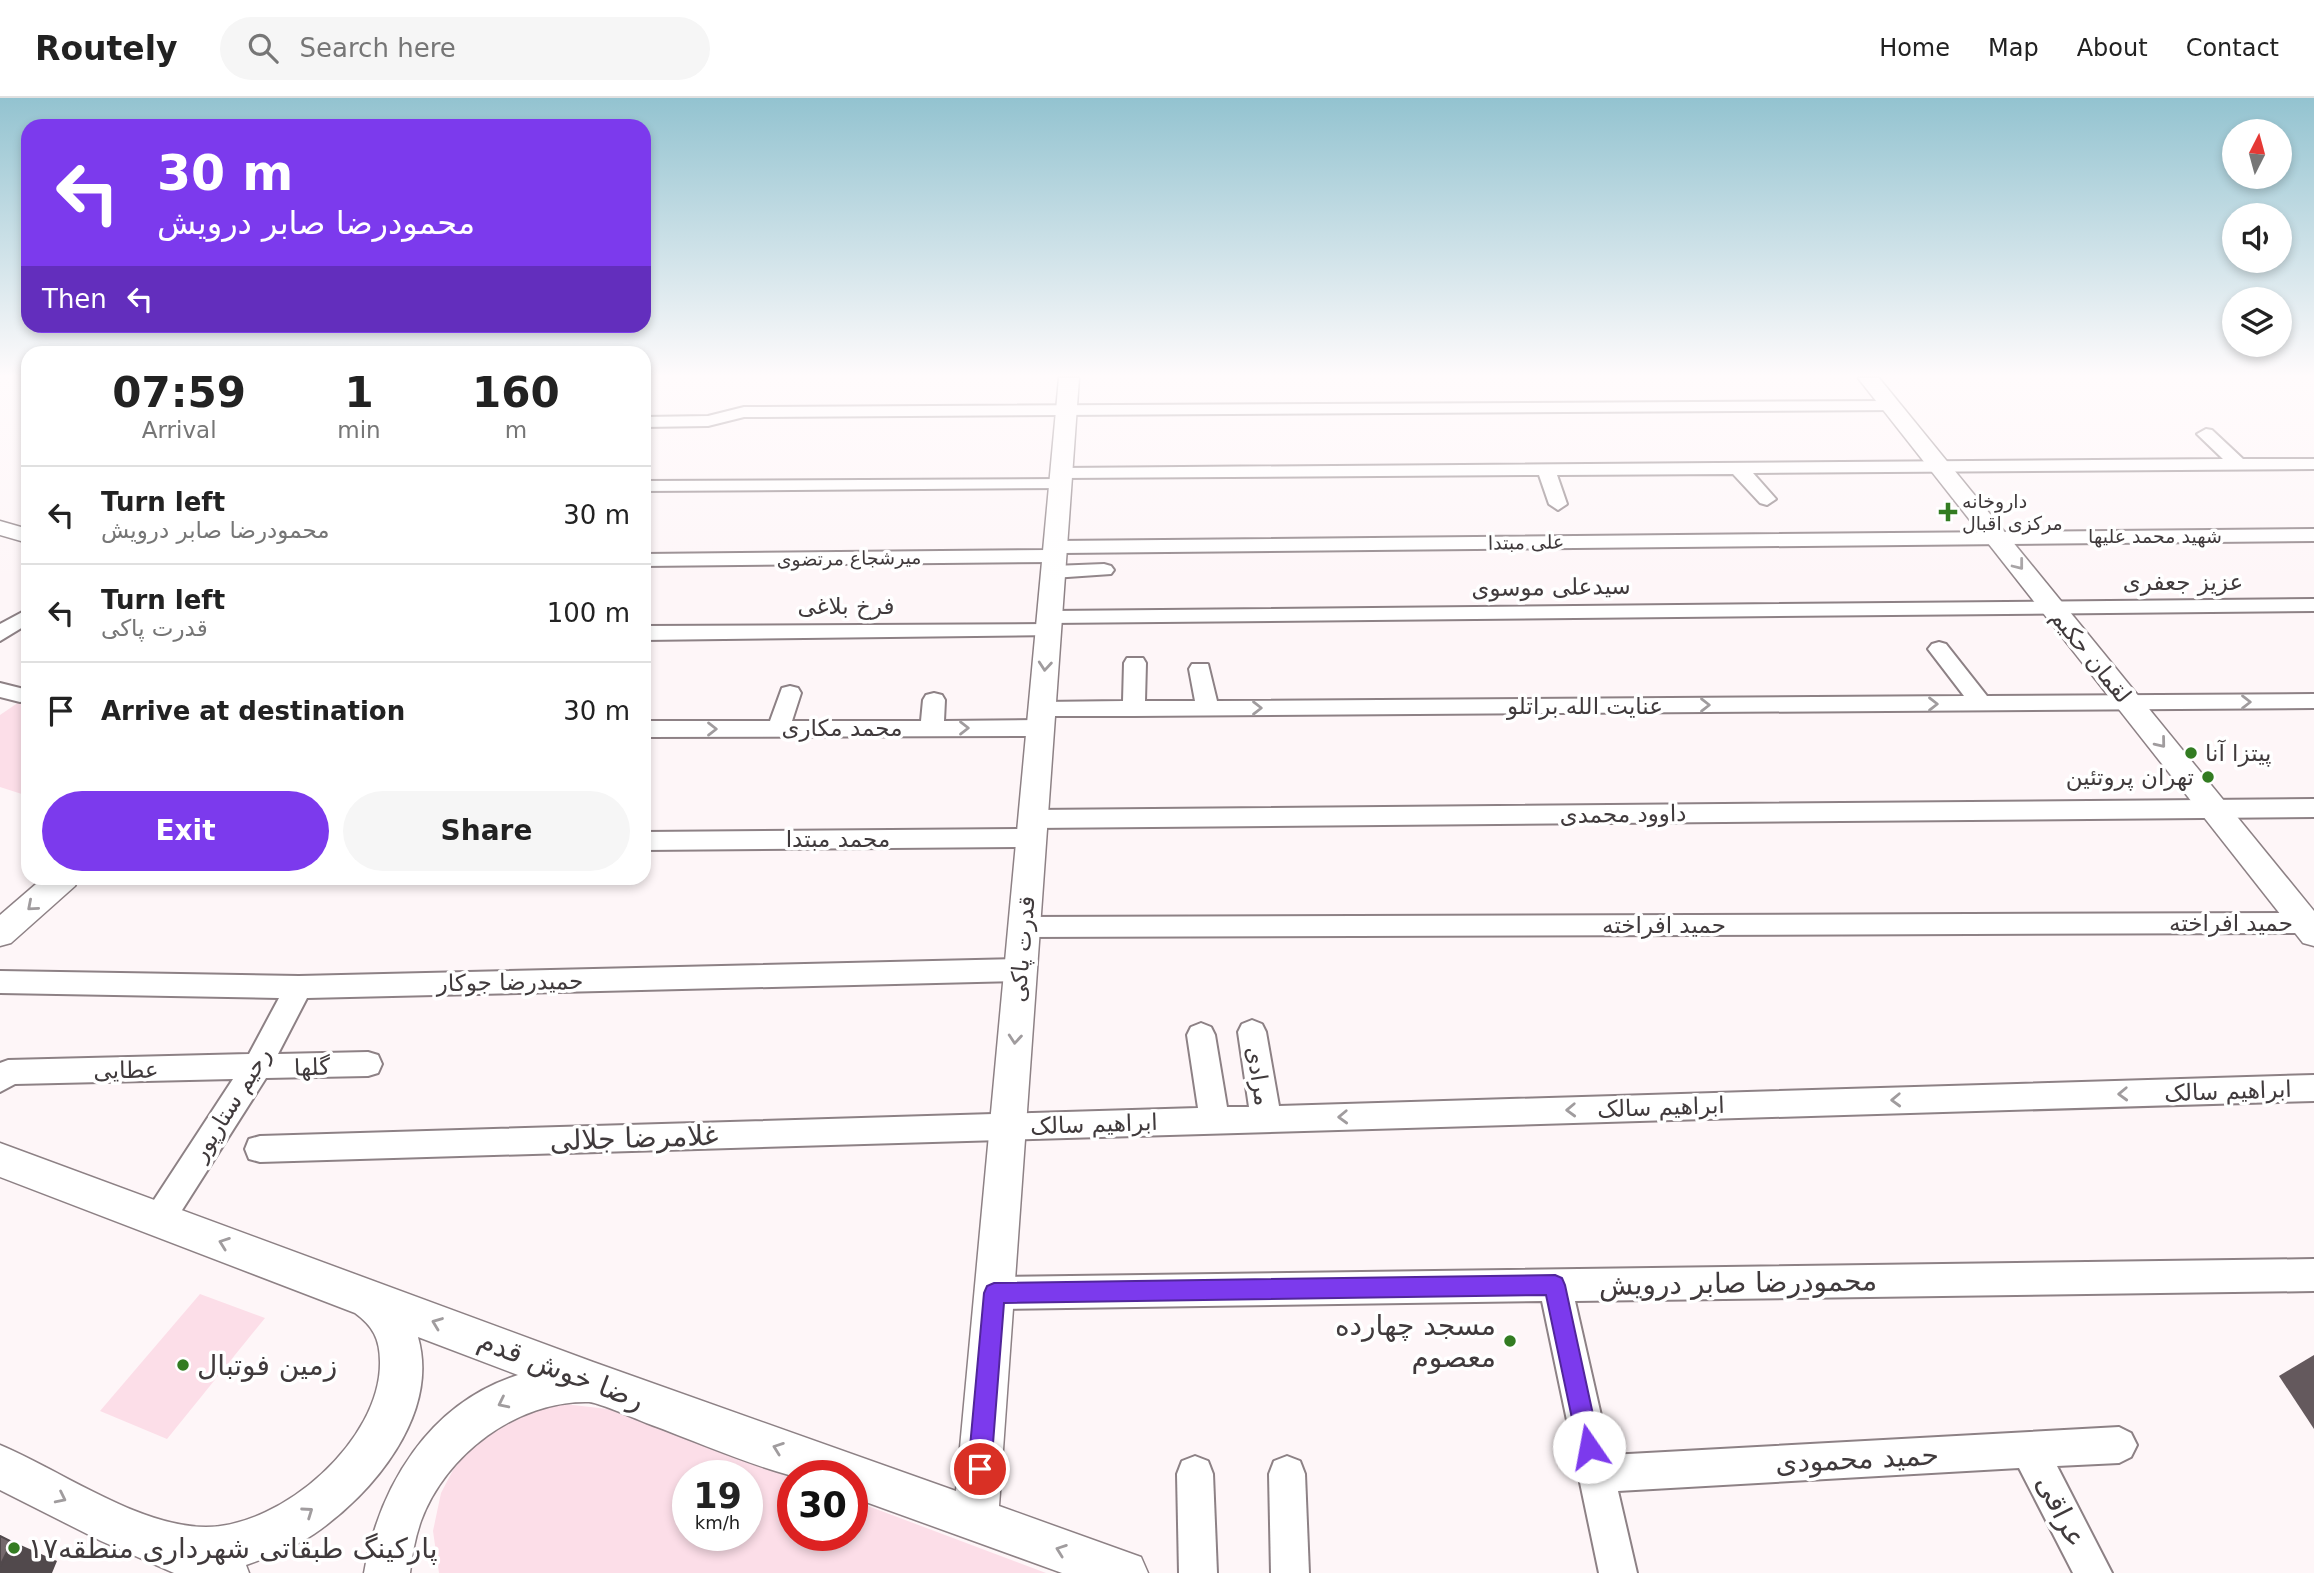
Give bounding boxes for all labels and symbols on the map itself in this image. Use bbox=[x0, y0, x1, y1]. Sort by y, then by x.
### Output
north arrow bbox=[2222, 119, 2292, 189]
place label: داروخانه مرکزی اقبال bbox=[1962, 490, 2063, 535]
marker: داروخانه مرکزی اقبال bbox=[1940, 504, 1956, 520]
street label: شهید محمد علیها bbox=[2088, 525, 2222, 548]
street label: علی مبتدا bbox=[1488, 530, 1564, 554]
street label: میرشجاع مرتضوی bbox=[776, 546, 922, 571]
one-way arrow bbox=[2011, 556, 2023, 569]
street label: عزیز جعفری bbox=[2123, 569, 2243, 596]
street label: سیدعلی موسوی bbox=[1471, 573, 1631, 602]
street label: فرخ بلاغی bbox=[797, 593, 895, 620]
street label: لقمان حکیم bbox=[2045, 604, 2136, 708]
one-way arrow bbox=[1038, 661, 1053, 672]
street label: عنایت الله براتلو bbox=[1506, 693, 1663, 720]
one-way arrow bbox=[2241, 694, 2252, 710]
one-way arrow bbox=[1928, 696, 1938, 712]
one-way arrow bbox=[1700, 697, 1711, 713]
one-way arrow bbox=[1252, 700, 1263, 716]
street label: محمد مکاری bbox=[782, 715, 903, 742]
one-way arrow bbox=[959, 720, 970, 736]
one-way arrow bbox=[707, 721, 718, 737]
one-way arrow bbox=[2152, 735, 2165, 747]
place label: پیتزا آنا bbox=[2205, 739, 2271, 767]
marker: پیتزا آنا bbox=[2183, 745, 2199, 761]
place label: تهران پروتئین bbox=[2066, 764, 2194, 791]
marker: تهران پروتئین bbox=[2200, 769, 2216, 785]
street label: داوود محمدی bbox=[1559, 800, 1687, 829]
street label: محمد مبتدا bbox=[786, 826, 890, 852]
street label: قدرت پاکی bbox=[1004, 895, 1041, 1003]
one-way arrow bbox=[27, 898, 40, 910]
street label: حمید افراخته bbox=[2169, 910, 2293, 937]
street label: حمید افراخته bbox=[1602, 912, 1726, 939]
street label: حمیدرضا جوکار bbox=[435, 968, 584, 997]
one-way arrow bbox=[1008, 1034, 1023, 1045]
street label: رحیم ستارپور bbox=[185, 1043, 277, 1167]
street label: مرادی bbox=[1241, 1045, 1277, 1108]
street label: گلها bbox=[293, 1053, 331, 1082]
street label: عطایی bbox=[93, 1056, 159, 1084]
street label: ابراهیم سالک bbox=[2164, 1076, 2292, 1107]
one-way arrow bbox=[2118, 1086, 2129, 1101]
street label: ابراهیم سالک bbox=[1597, 1092, 1725, 1123]
one-way arrow bbox=[1890, 1093, 1901, 1108]
one-way arrow bbox=[1565, 1102, 1575, 1118]
street label: ابراهیم سالک bbox=[1030, 1109, 1158, 1140]
one-way arrow bbox=[1337, 1109, 1348, 1124]
street label: غلامرضا جلالی bbox=[549, 1119, 719, 1157]
one-way arrow bbox=[219, 1238, 231, 1252]
street label: محمودرضا صابر درویش bbox=[1599, 1264, 1877, 1302]
place label: مسجد چهارده معصوم bbox=[1335, 1309, 1496, 1374]
one-way arrow bbox=[432, 1317, 444, 1331]
street label: رضا خوش قدم bbox=[473, 1323, 649, 1417]
marker: مسجد چهارده معصوم bbox=[1502, 1333, 1518, 1349]
place label: زمین فوتبال bbox=[197, 1349, 337, 1382]
marker: زمین فوتبال bbox=[175, 1357, 191, 1373]
one-way arrow bbox=[498, 1394, 510, 1408]
position arrow bbox=[1552, 1410, 1626, 1484]
street label: حمید محمودی bbox=[1774, 1438, 1940, 1480]
pin bbox=[950, 1439, 1010, 1499]
one-way arrow bbox=[772, 1443, 784, 1457]
speed limit sign: 30 bbox=[777, 1460, 868, 1551]
street label: عراقی bbox=[2029, 1469, 2093, 1553]
one-way arrow bbox=[54, 1489, 66, 1503]
one-way arrow bbox=[300, 1508, 313, 1520]
place label: پارکینگ طبقاتی شهرداری منطقه۱۷ bbox=[28, 1532, 438, 1565]
marker: پارکینگ طبقاتی شهرداری منطقه۱۷ bbox=[6, 1540, 22, 1556]
one-way arrow bbox=[1056, 1544, 1068, 1558]

